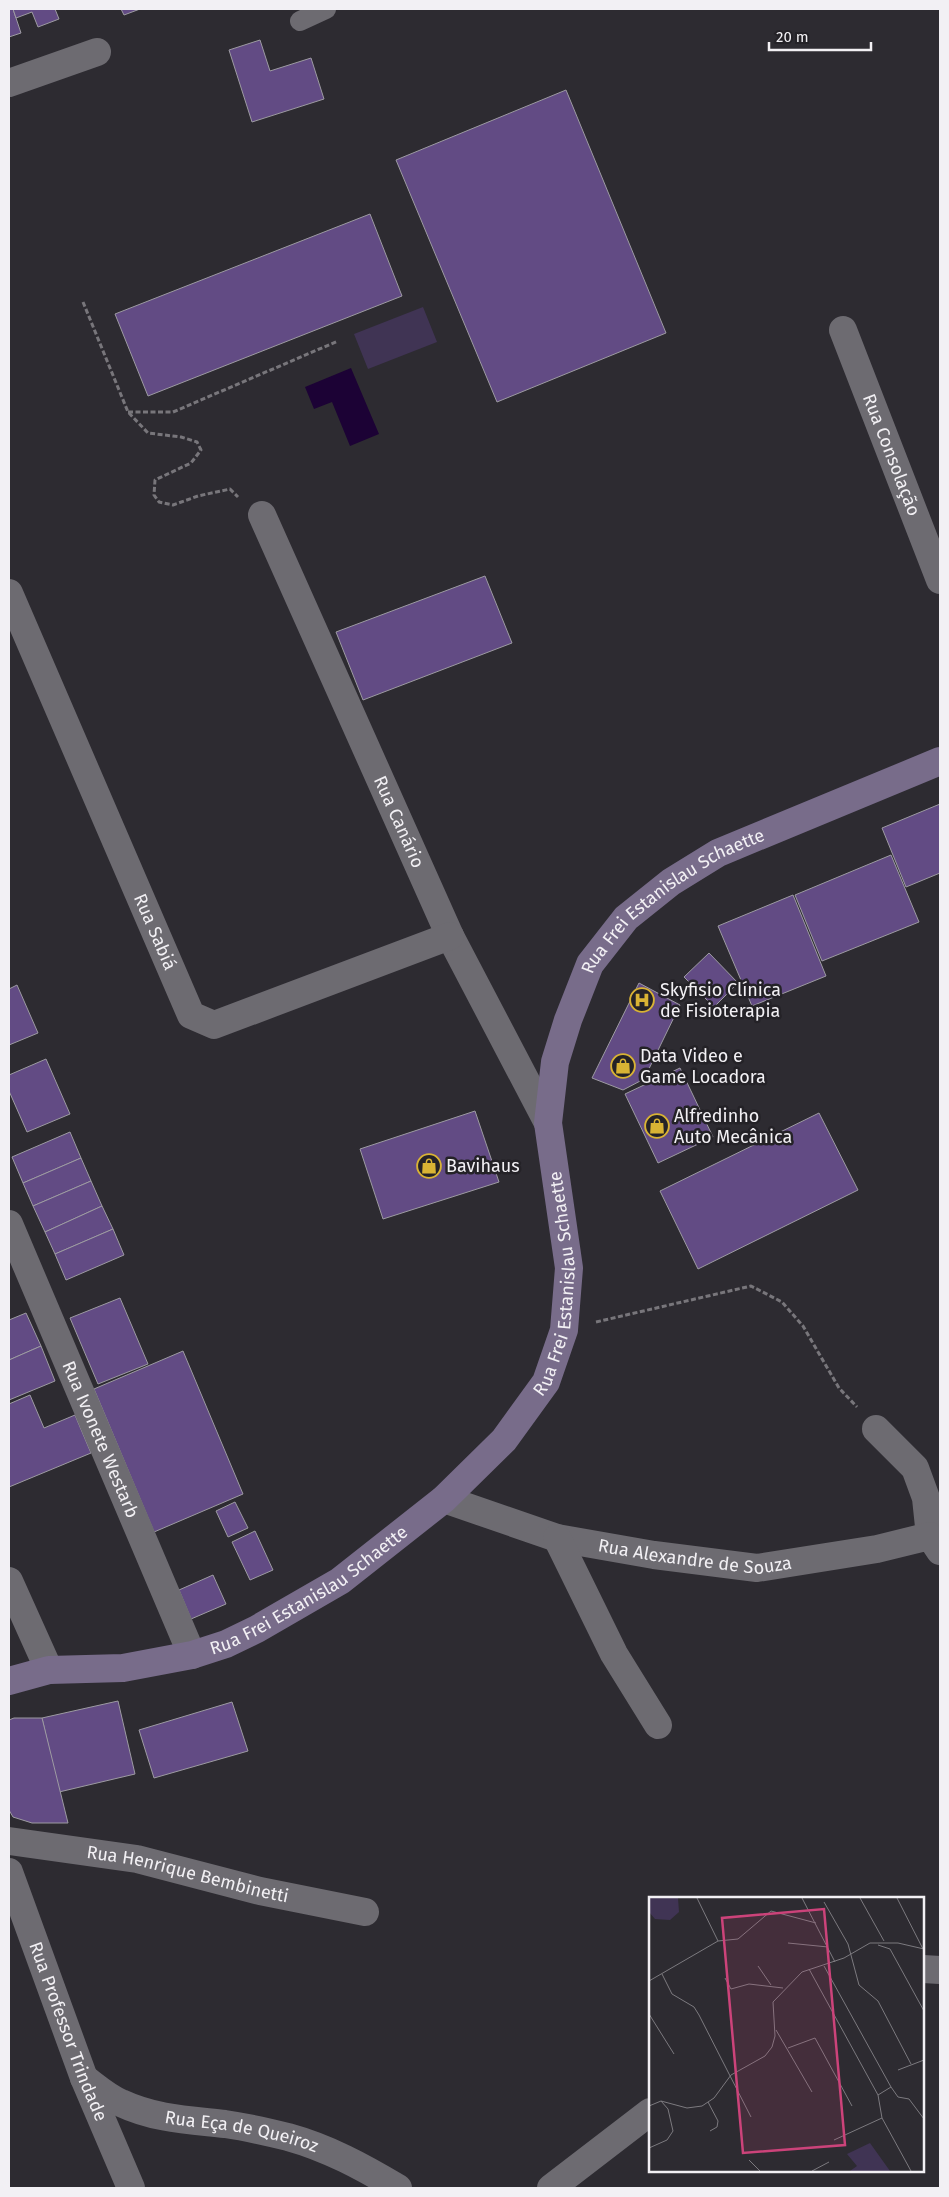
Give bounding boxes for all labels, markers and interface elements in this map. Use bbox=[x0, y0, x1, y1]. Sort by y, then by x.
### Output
scale bar bbox=[769, 20, 872, 52]
text: 20 m bbox=[776, 28, 809, 46]
street label: Rua Consolação bbox=[858, 391, 925, 519]
street label: Rua Canário bbox=[369, 772, 429, 871]
street label: Rua Frei Estanislau Schaette bbox=[576, 824, 768, 977]
street label: Rua Sabiá bbox=[129, 890, 181, 973]
place label: Skyfisio Clínica de Fisioterapia bbox=[660, 979, 781, 1022]
hospital icon: Skyfisio Clínica de Fisioterapia bbox=[629, 987, 655, 1013]
place label: Data Video e Game Locadora bbox=[640, 1045, 766, 1088]
shop icon: Data Video e Game Locadora bbox=[610, 1053, 636, 1079]
place label: Alfredinho Auto Mecânica bbox=[674, 1105, 792, 1148]
shop icon: Alfredinho Auto Mecânica bbox=[644, 1113, 670, 1139]
shop icon: Bavihaus bbox=[416, 1153, 442, 1179]
place label: Bavihaus bbox=[446, 1155, 520, 1177]
street label: Rua Frei Estanislau Schaette bbox=[528, 1170, 580, 1401]
street label: Rua Ivonete Westarb bbox=[57, 1358, 144, 1521]
street label: Rua Frei Estanislau Schaette bbox=[207, 1521, 412, 1660]
street label: Rua Alexandre de Souza bbox=[596, 1534, 793, 1579]
street label: Rua Henrique Bembinetti bbox=[85, 1841, 291, 1907]
inset map bbox=[649, 1897, 924, 2172]
street label: Rua Professor Trindade bbox=[24, 1939, 112, 2124]
street label: Rua Eça de Queiroz bbox=[163, 2106, 322, 2157]

